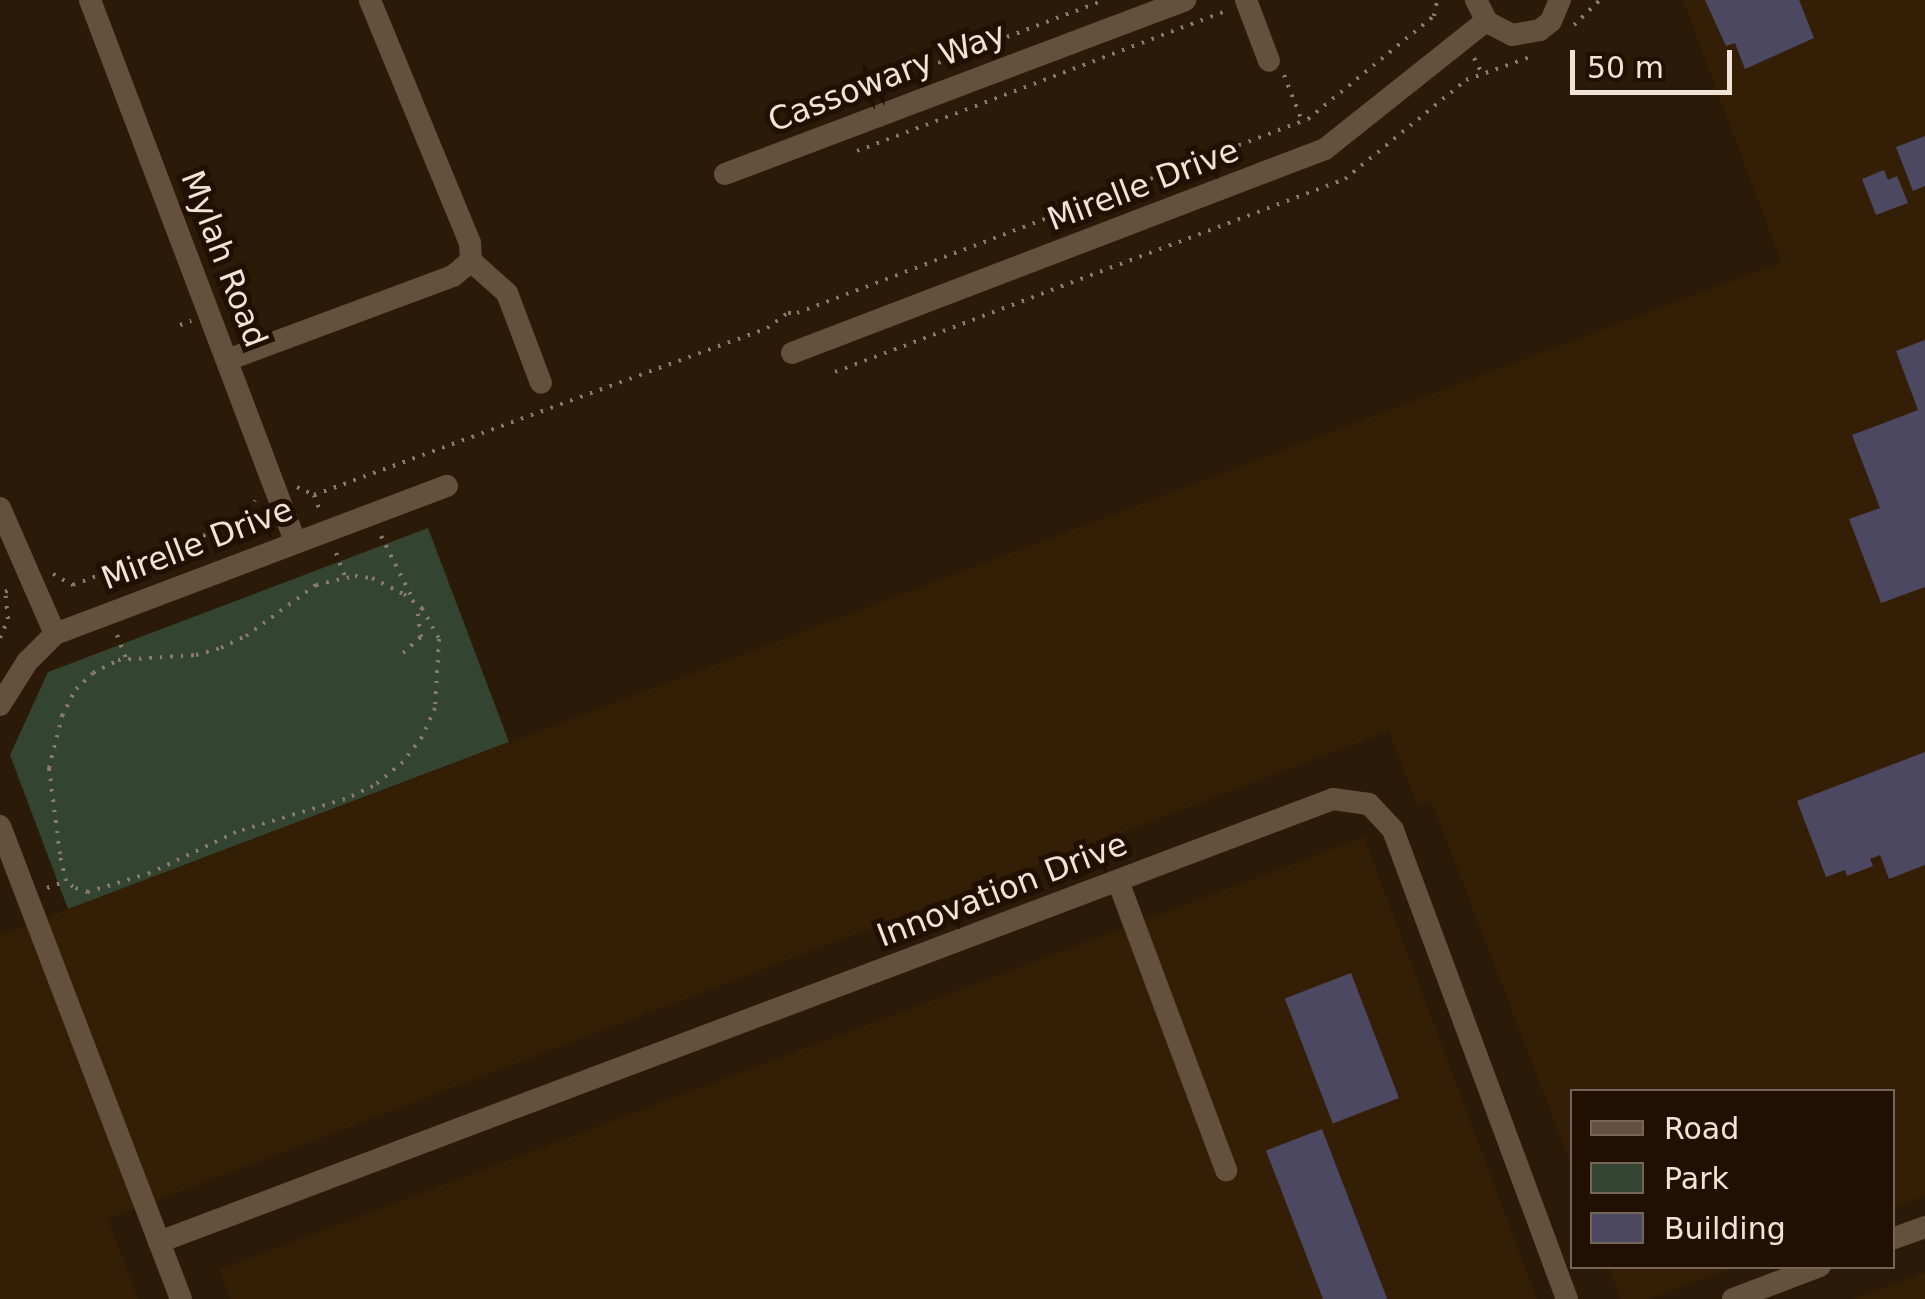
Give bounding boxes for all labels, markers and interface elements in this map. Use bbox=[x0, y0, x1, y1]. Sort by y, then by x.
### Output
street label: Cassowary Way bbox=[763, 14, 1011, 140]
scale bar bbox=[1575, 30, 1738, 92]
text: 50 m bbox=[1587, 50, 1664, 85]
street label: Mirelle Drive bbox=[1042, 131, 1244, 239]
street label: Mylah Road bbox=[173, 165, 275, 353]
street label: Mirelle Drive bbox=[96, 490, 298, 598]
street label: Innovation Drive bbox=[871, 825, 1133, 955]
legend bbox=[1570, 1089, 1895, 1269]
text: Road bbox=[1664, 1111, 1739, 1146]
text: Park bbox=[1664, 1161, 1729, 1196]
text: Building bbox=[1664, 1211, 1786, 1246]

